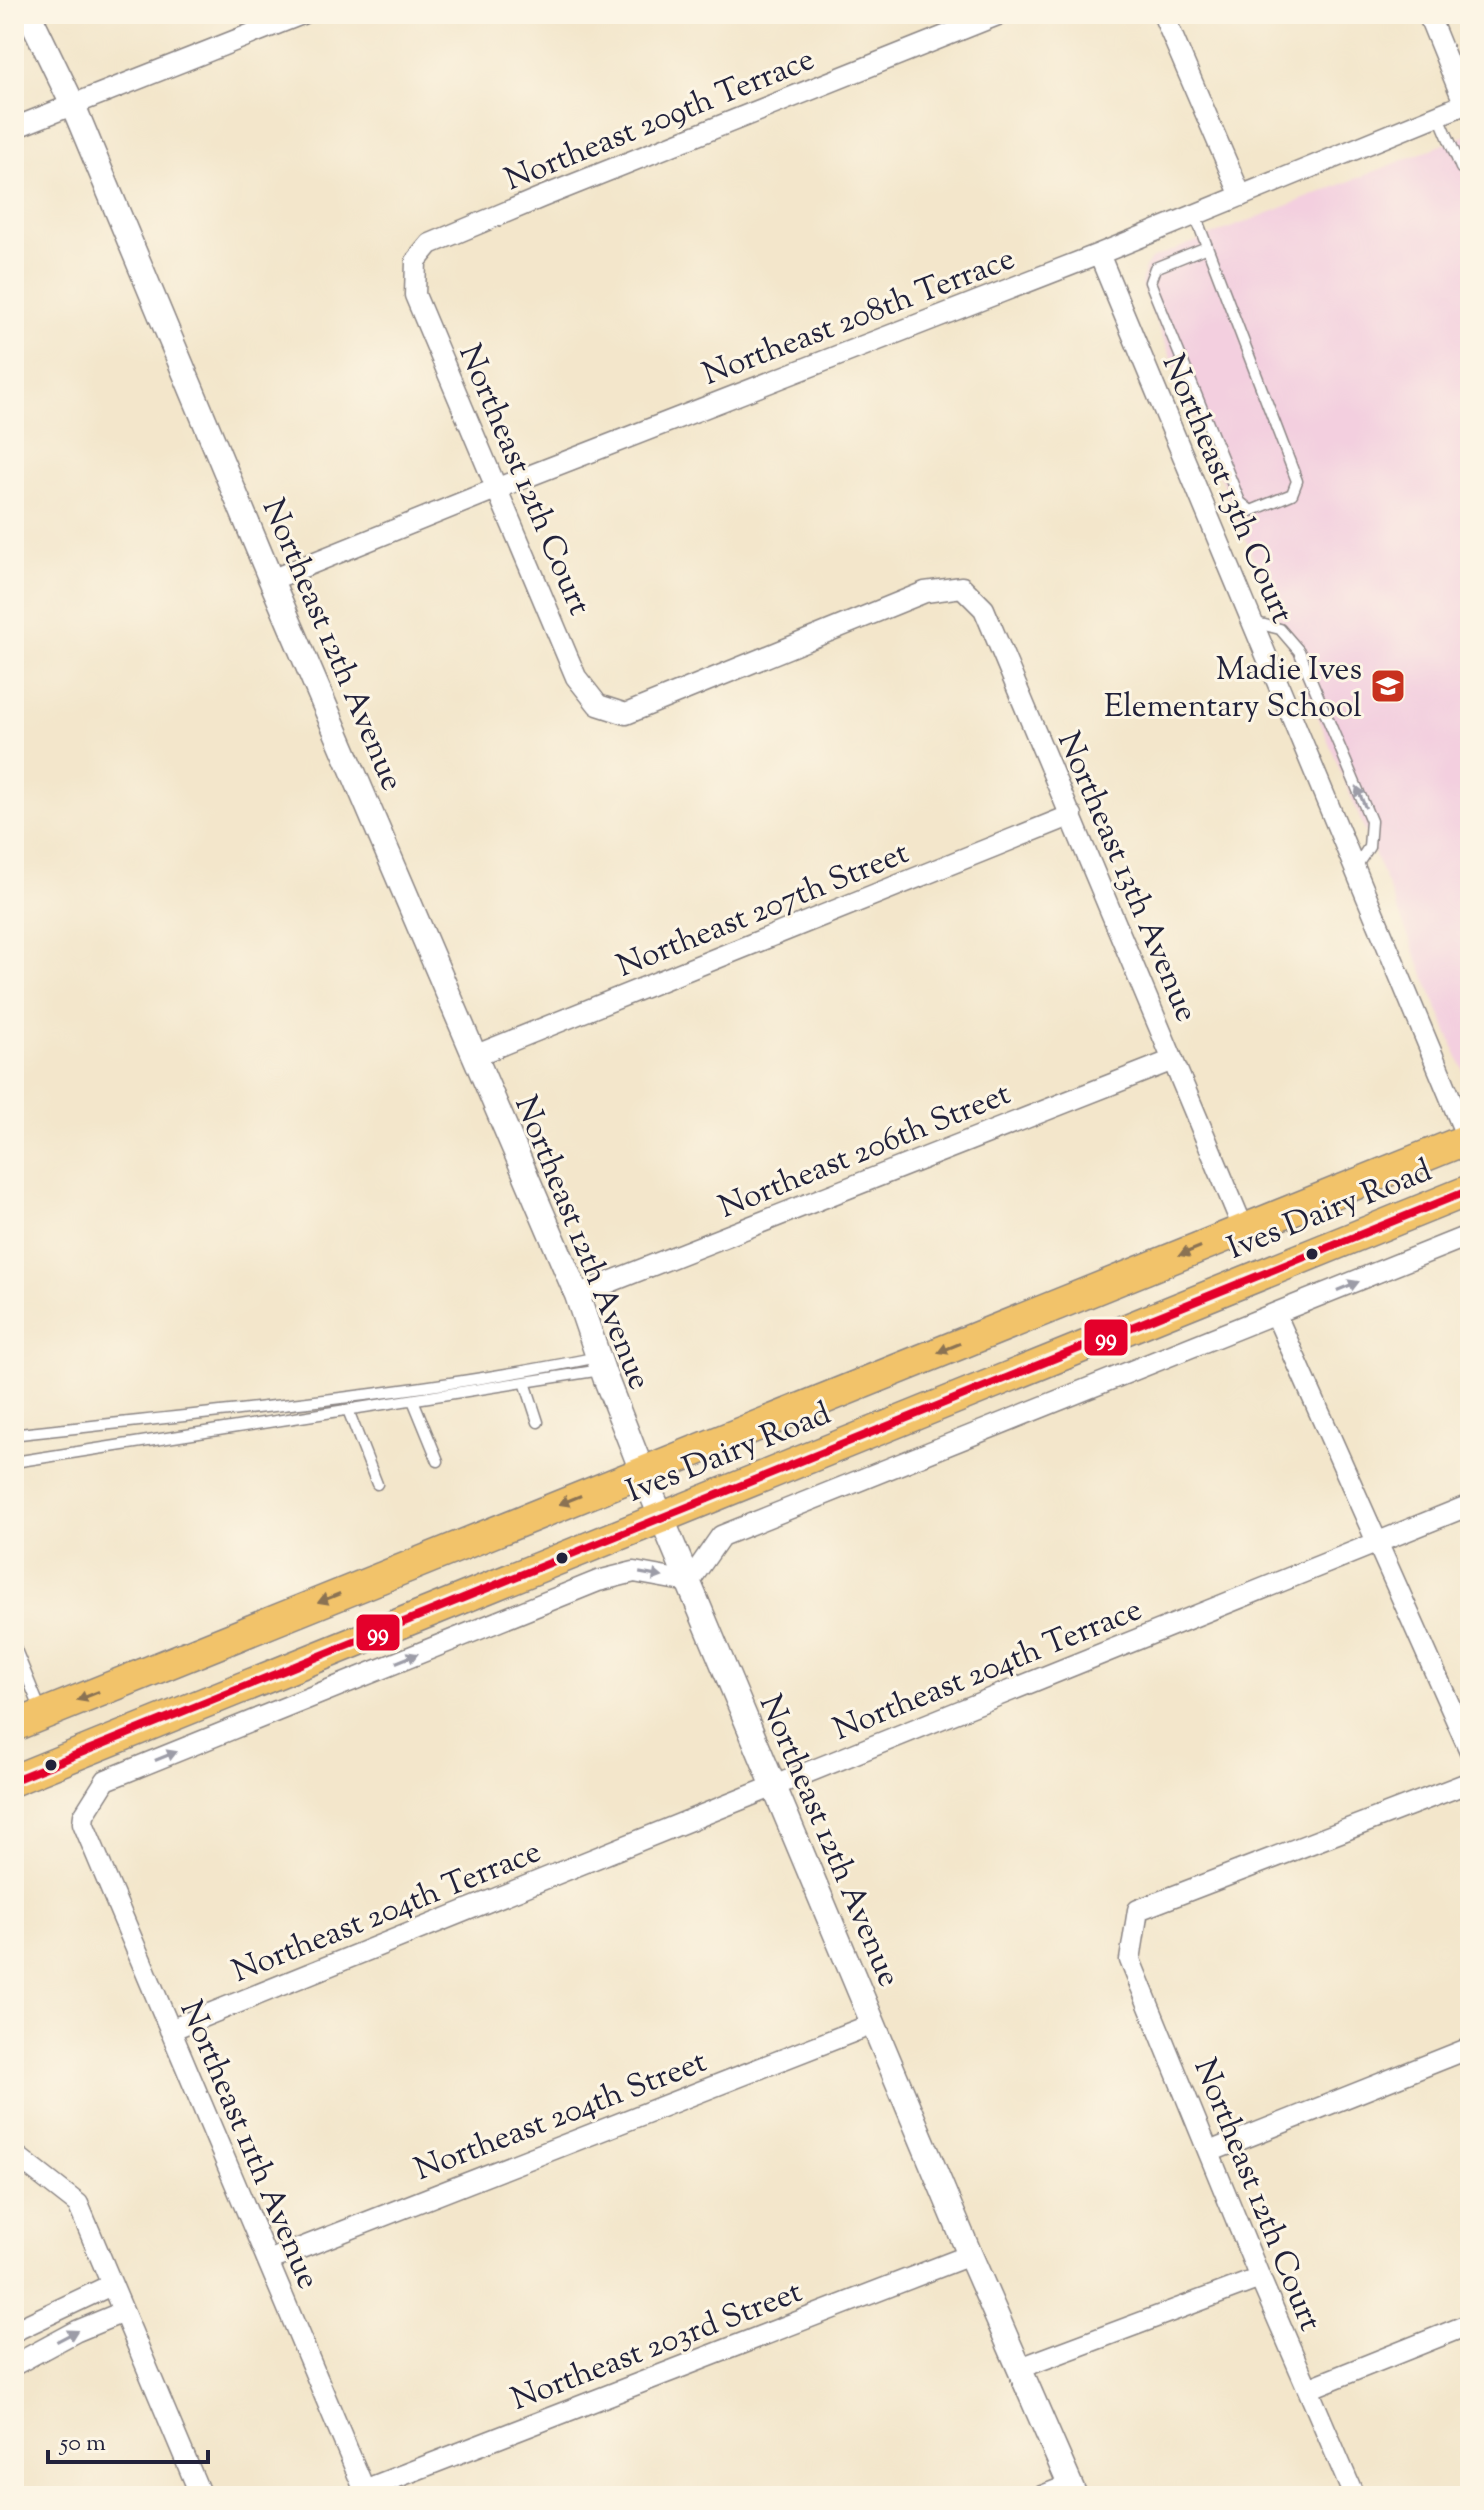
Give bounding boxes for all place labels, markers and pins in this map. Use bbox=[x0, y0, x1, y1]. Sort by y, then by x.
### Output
place label: Madie Ives Elementary School bbox=[1104, 648, 1362, 731]
school or university icon: Madie Ives Elementary School bbox=[1369, 667, 1407, 705]
unlabelled marker bbox=[1304, 1246, 1320, 1262]
unlabelled marker bbox=[554, 1550, 570, 1566]
unlabelled marker bbox=[43, 1757, 59, 1773]

